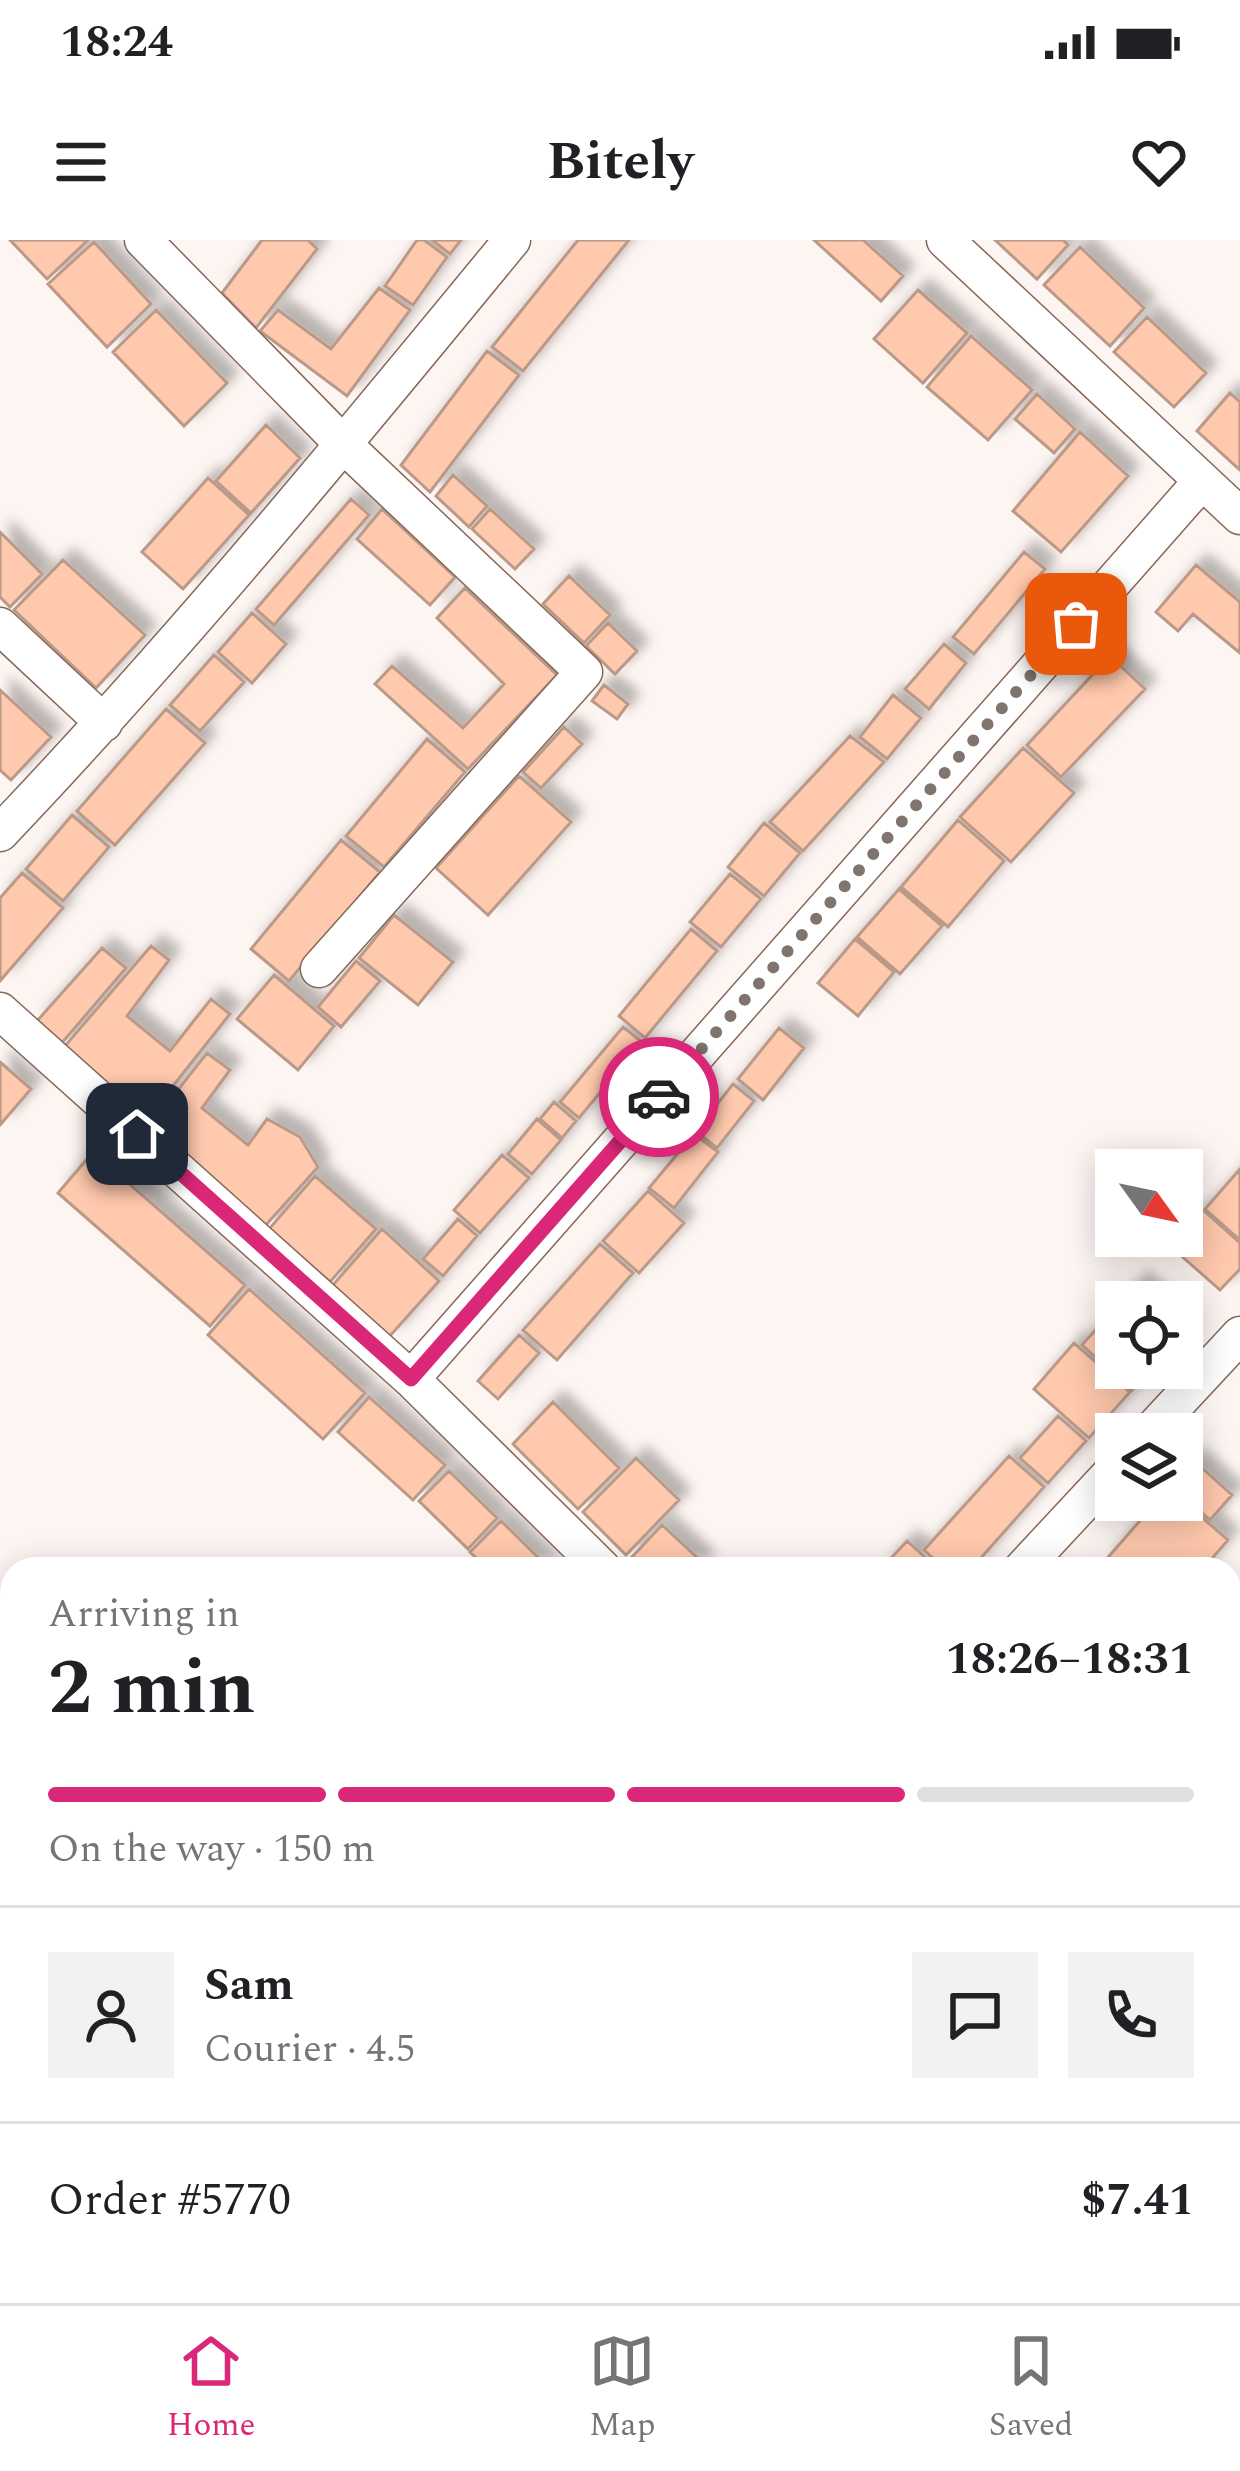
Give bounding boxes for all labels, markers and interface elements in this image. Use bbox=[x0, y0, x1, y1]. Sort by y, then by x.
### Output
text: 18:24 bbox=[60, 8, 173, 77]
text: Bitely bbox=[547, 121, 693, 203]
icon: menu bbox=[48, 129, 114, 195]
icon: heart bbox=[1126, 129, 1192, 195]
pin bbox=[1025, 573, 1127, 675]
icon: bag bbox=[1043, 591, 1109, 657]
courier bbox=[599, 1037, 719, 1157]
icon: car bbox=[626, 1064, 692, 1130]
pin bbox=[86, 1083, 188, 1185]
icon: home bbox=[104, 1101, 170, 1167]
north arrow bbox=[1095, 1149, 1203, 1257]
map controls bbox=[1095, 1149, 1203, 1521]
button: locate bbox=[1095, 1281, 1203, 1389]
button: layers bbox=[1095, 1413, 1203, 1521]
text: Arriving in bbox=[48, 1585, 240, 1644]
text: 18:26–18:31 bbox=[945, 1625, 1194, 1694]
text: 2 min bbox=[48, 1629, 256, 1748]
text: On the way · 150 m bbox=[48, 1820, 375, 1879]
text: Sam bbox=[204, 1951, 294, 2020]
button: person bbox=[48, 1952, 174, 2078]
button: chat bbox=[912, 1952, 1038, 2078]
button: phone bbox=[1068, 1952, 1194, 2078]
text: Courier · 4.5 bbox=[204, 2020, 415, 2079]
text: Order #5770 bbox=[48, 2166, 291, 2235]
text: $7.41 bbox=[1081, 2166, 1194, 2235]
tab: Home bbox=[167, 2328, 256, 2450]
tab: Map bbox=[589, 2328, 655, 2450]
tab: Saved bbox=[989, 2328, 1073, 2450]

